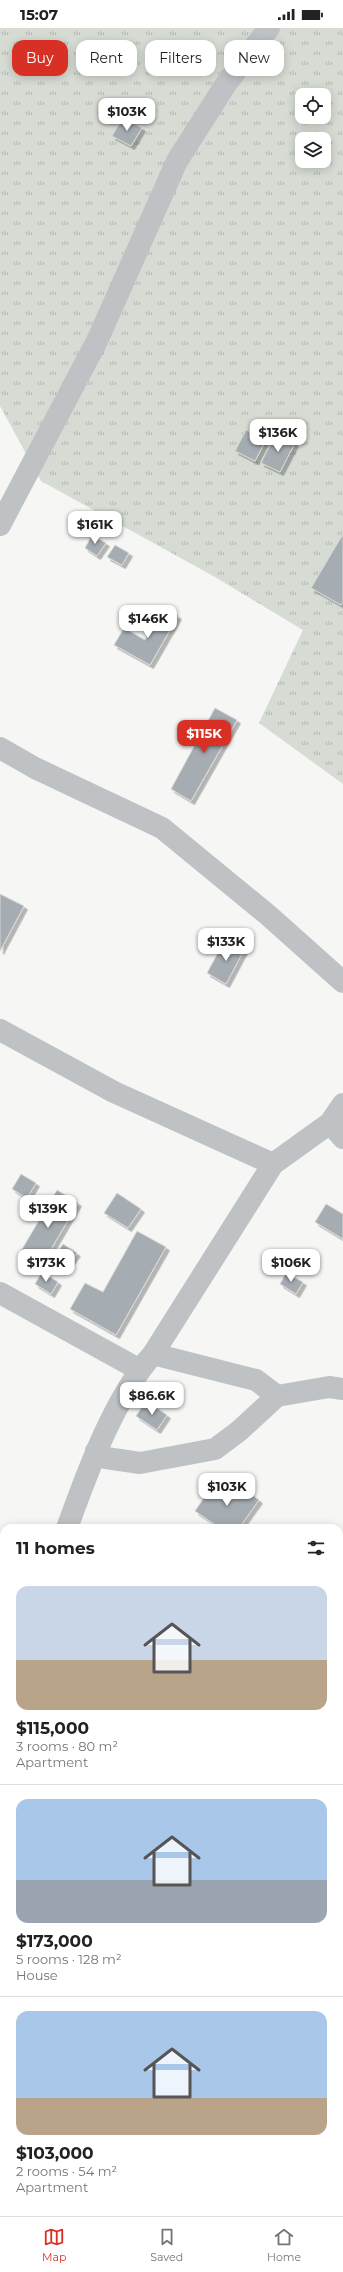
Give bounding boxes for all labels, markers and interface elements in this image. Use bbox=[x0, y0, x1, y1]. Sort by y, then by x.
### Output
text: 15:07 bbox=[20, 5, 58, 24]
chip: Buy bbox=[12, 40, 68, 76]
chip: Rent bbox=[76, 40, 137, 76]
chip: Filters bbox=[145, 40, 216, 76]
chip: New bbox=[224, 40, 284, 76]
map controls bbox=[295, 88, 331, 168]
button: locate bbox=[295, 88, 331, 124]
pin: $103K bbox=[99, 98, 155, 132]
text: $103K bbox=[107, 103, 147, 119]
button: layers bbox=[295, 132, 331, 168]
pin: $136K bbox=[250, 419, 306, 453]
text: $136K bbox=[259, 424, 297, 440]
pin: $161K bbox=[67, 511, 123, 545]
text: $161K bbox=[77, 516, 113, 532]
pin: $146K bbox=[120, 605, 176, 639]
text: $146K bbox=[128, 610, 168, 626]
pin: $115K bbox=[176, 720, 232, 754]
text: $115K bbox=[186, 725, 222, 741]
pin: $133K bbox=[198, 928, 254, 962]
text: $133K bbox=[207, 933, 245, 949]
pin: $139K bbox=[20, 1195, 76, 1229]
text: $139K bbox=[29, 1200, 67, 1216]
pin: $173K bbox=[18, 1249, 74, 1283]
pin: $106K bbox=[263, 1249, 319, 1283]
text: $173K bbox=[27, 1254, 65, 1270]
text: $106K bbox=[271, 1254, 311, 1270]
pin: $86.6K bbox=[119, 1382, 185, 1416]
text: $86.6K bbox=[129, 1387, 175, 1403]
pin: $103K bbox=[199, 1473, 255, 1507]
text: $103K bbox=[207, 1478, 247, 1494]
icon: filters bbox=[305, 1537, 327, 1559]
text: 11 homes bbox=[16, 1538, 95, 1558]
icon: home bbox=[136, 1612, 208, 1684]
text: $115,000 bbox=[16, 1718, 89, 1738]
text: 3 rooms · 80 m² bbox=[16, 1738, 118, 1754]
text: Apartment bbox=[16, 1754, 88, 1770]
icon: home bbox=[136, 1825, 208, 1897]
text: $173,000 bbox=[16, 1931, 93, 1951]
text: 5 rooms · 128 m² bbox=[16, 1951, 122, 1967]
text: House bbox=[16, 1967, 58, 1983]
icon: home bbox=[136, 2037, 208, 2109]
text: $103,000 bbox=[16, 2143, 94, 2163]
text: 2 rooms · 54 m² bbox=[16, 2163, 117, 2179]
text: Apartment bbox=[16, 2179, 88, 2195]
tab: Map bbox=[42, 2226, 66, 2264]
tab: Saved bbox=[150, 2226, 183, 2264]
tab: Home bbox=[267, 2226, 301, 2264]

